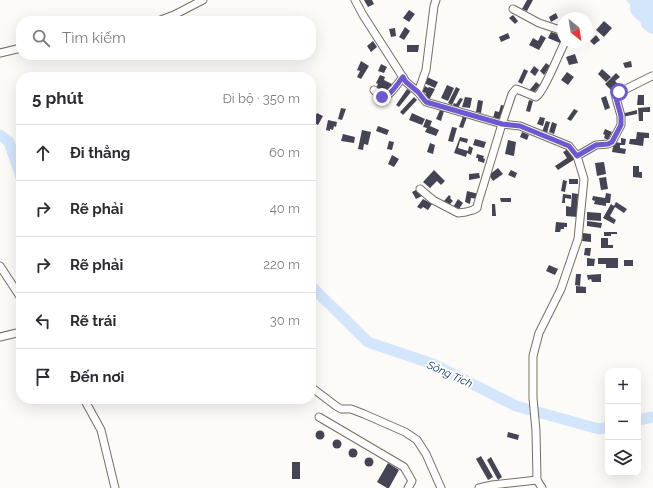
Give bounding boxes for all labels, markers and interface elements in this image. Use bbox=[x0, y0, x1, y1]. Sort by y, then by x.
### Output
north arrow bbox=[557, 12, 593, 48]
search box bbox=[16, 16, 316, 60]
icon: search bbox=[30, 27, 52, 49]
text: Tìm kiếm bbox=[62, 29, 126, 47]
route start bbox=[610, 83, 628, 101]
text: 5 phút bbox=[32, 88, 84, 108]
route end bbox=[373, 88, 391, 106]
text: Đi bộ · 350 m bbox=[222, 91, 300, 106]
icon: ahead bbox=[32, 142, 54, 164]
text: Đi thẳng bbox=[70, 144, 130, 162]
text: 60 m bbox=[269, 145, 300, 160]
icon: right bbox=[32, 198, 54, 220]
text: Rẽ phải bbox=[70, 200, 123, 218]
text: 40 m bbox=[270, 201, 300, 216]
icon: right bbox=[32, 254, 54, 276]
text: Rẽ phải bbox=[70, 256, 123, 274]
text: 220 m bbox=[263, 257, 300, 272]
icon: left bbox=[32, 310, 54, 332]
text: Rẽ trái bbox=[70, 312, 116, 330]
text: 30 m bbox=[270, 313, 300, 328]
water label: Sông Tích bbox=[424, 358, 474, 391]
icon: arrive bbox=[32, 366, 54, 388]
text: Đến nơi bbox=[70, 368, 124, 386]
map controls bbox=[605, 368, 641, 476]
button: + bbox=[605, 368, 641, 404]
button: − bbox=[605, 404, 641, 440]
button: layers bbox=[605, 440, 641, 476]

